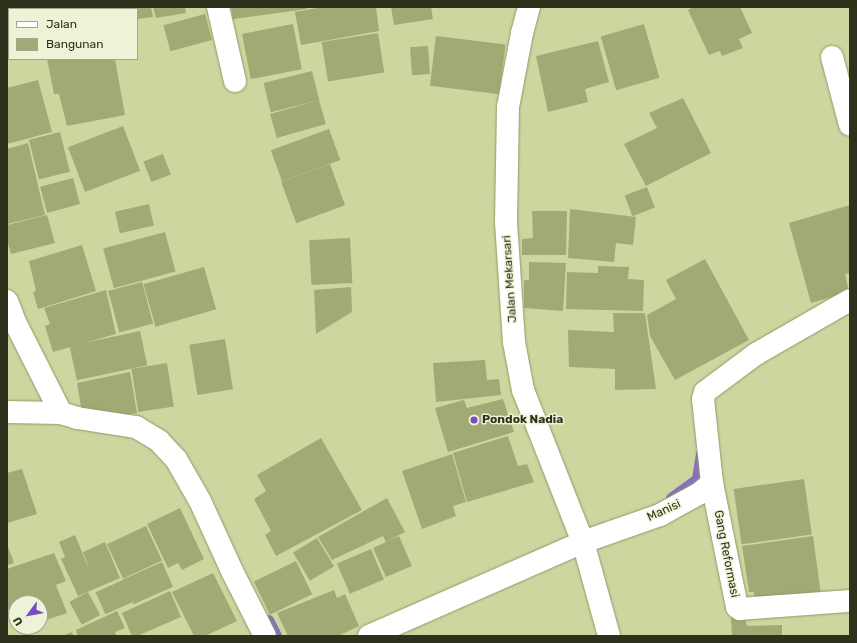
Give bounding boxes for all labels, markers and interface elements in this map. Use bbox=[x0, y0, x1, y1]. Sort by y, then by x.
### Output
legend bbox=[8, 8, 138, 60]
text: Jalan bbox=[46, 17, 77, 31]
text: Bangunan bbox=[46, 37, 103, 51]
street label: Jalan Mekarsari bbox=[500, 235, 520, 323]
place label: Pondok Nadia bbox=[482, 413, 563, 427]
marker: Pondok Nadia bbox=[469, 415, 479, 425]
street label: Manisi bbox=[645, 497, 683, 525]
street label: Gang Reformasi bbox=[710, 509, 742, 599]
north arrow bbox=[8, 595, 48, 635]
text: U bbox=[11, 614, 26, 628]

